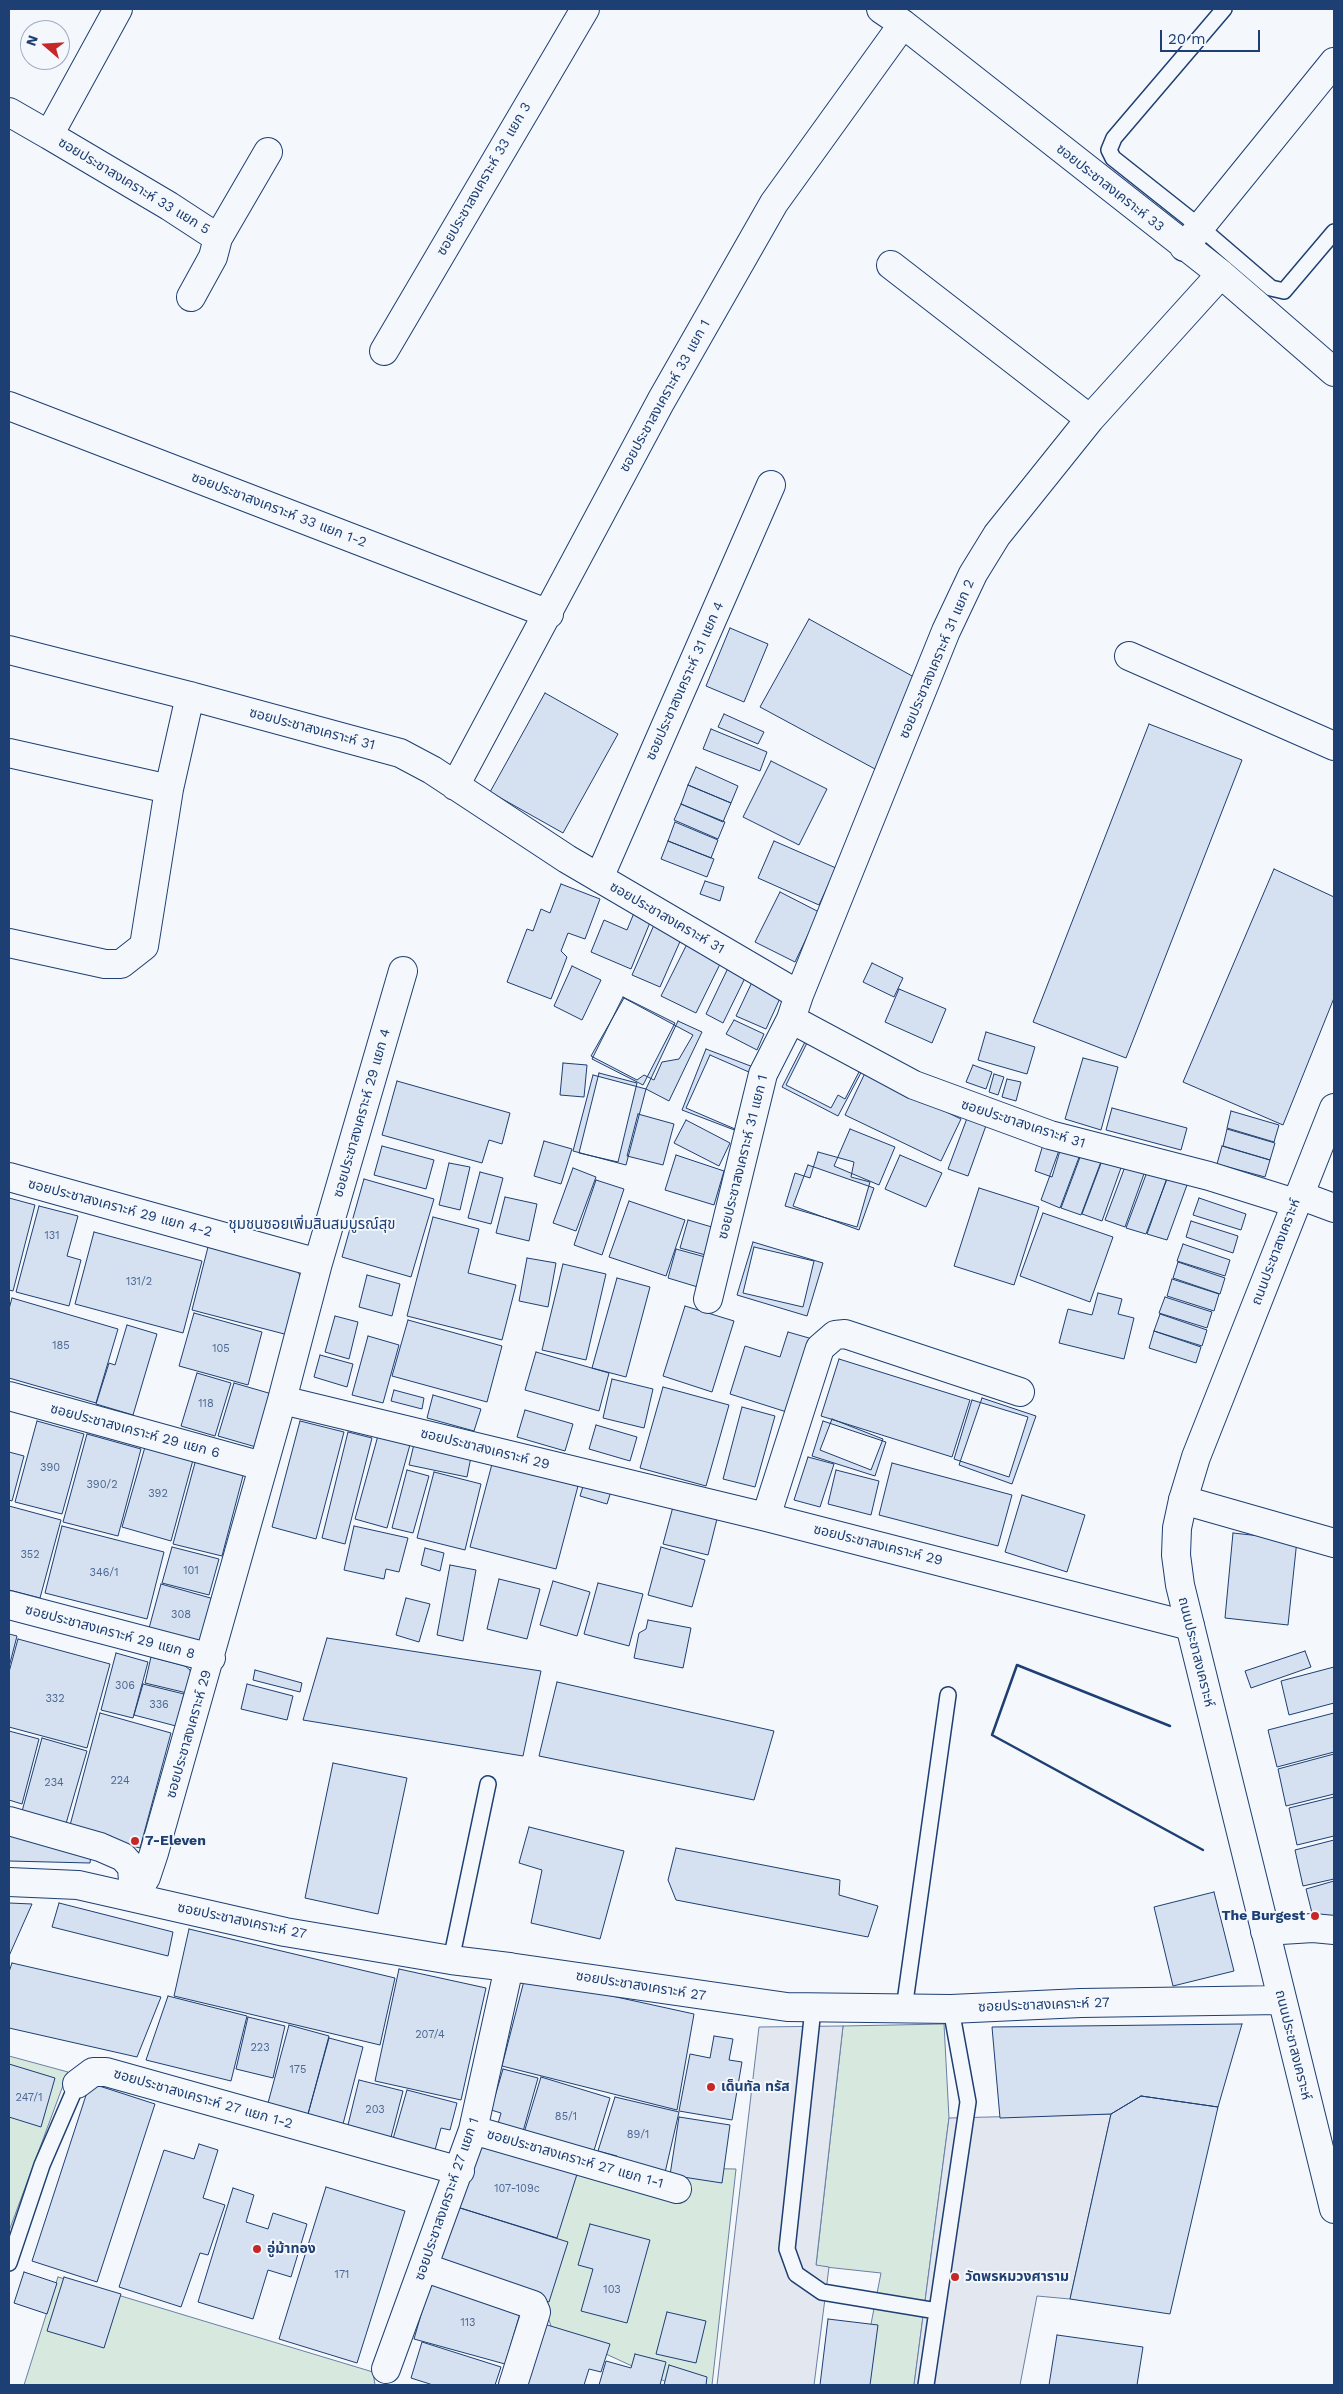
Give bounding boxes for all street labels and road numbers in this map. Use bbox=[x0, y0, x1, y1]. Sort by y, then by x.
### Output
street label: ซอยประชาสงเคราะห์ 33 แยก 3 bbox=[433, 99, 535, 259]
street label: ซอยประชาสงเคราะห์ 33 แยก 5 bbox=[55, 134, 213, 238]
street label: ซอยประชาสงเคราะห์ 33 bbox=[1053, 141, 1167, 235]
street label: ซอยประชาสงเคราะห์ 33 แยก 1 bbox=[616, 317, 714, 475]
street label: ซอยประชาสงเคราะห์ 33 แยก 1-2 bbox=[189, 469, 369, 551]
street label: ซอยประชาสงเคราะห์ 31 แยก 2 bbox=[896, 577, 978, 741]
street label: ซอยประชาสงเคราะห์ 31 แยก 4 bbox=[642, 599, 728, 763]
street label: ซอยประชาสงเคราะห์ 31 bbox=[247, 704, 377, 754]
street label: ซอยประชาสงเคราะห์ 31 bbox=[607, 878, 727, 958]
street label: ซอยประชาสงเคราะห์ 29 แยก 4 bbox=[330, 1027, 394, 1199]
street label: ซอยประชาสงเคราะห์ 31 แยก 1 bbox=[714, 1073, 772, 1241]
street label: ซอยประชาสงเคราะห์ 31 bbox=[959, 1096, 1087, 1152]
street label: ซอยประชาสงเคราะห์ 29 แยก 4-2 bbox=[26, 1175, 214, 1241]
street label: ถนนประชาสงเคราะห์ bbox=[1248, 1196, 1304, 1308]
street label: ซอยประชาสงเคราะห์ 29 แยก 6 bbox=[48, 1400, 222, 1462]
street label: ซอยประชาสงเคราะห์ 29 bbox=[419, 1425, 551, 1473]
street label: ซอยประชาสงเคราะห์ 29 bbox=[812, 1521, 944, 1569]
street label: ถนนประชาสงเคราะห์ bbox=[1174, 1595, 1218, 1709]
street label: ซอยประชาสงเคราะห์ 29 แยก 8 bbox=[23, 1601, 197, 1663]
street label: ซอยประชาสงเคราะห์ 29 bbox=[163, 1668, 215, 1800]
street label: ซอยประชาสงเคราะห์ 27 bbox=[176, 1899, 308, 1943]
street label: ซอยประชาสงเคราะห์ 27 bbox=[575, 1967, 707, 2005]
street label: ถนนประชาสงเคราะห์ bbox=[1271, 1988, 1315, 2102]
street label: ซอยประชาสงเคราะห์ 27 bbox=[978, 1994, 1110, 2016]
street label: ซอยประชาสงเคราะห์ 27 แยก 1-2 bbox=[111, 2065, 295, 2133]
street label: ซอยประชาสงเคราะห์ 27 แยก 1 bbox=[411, 2115, 483, 2283]
street label: ซอยประชาสงเคราะห์ 27 แยก 1-1 bbox=[485, 2126, 665, 2192]

